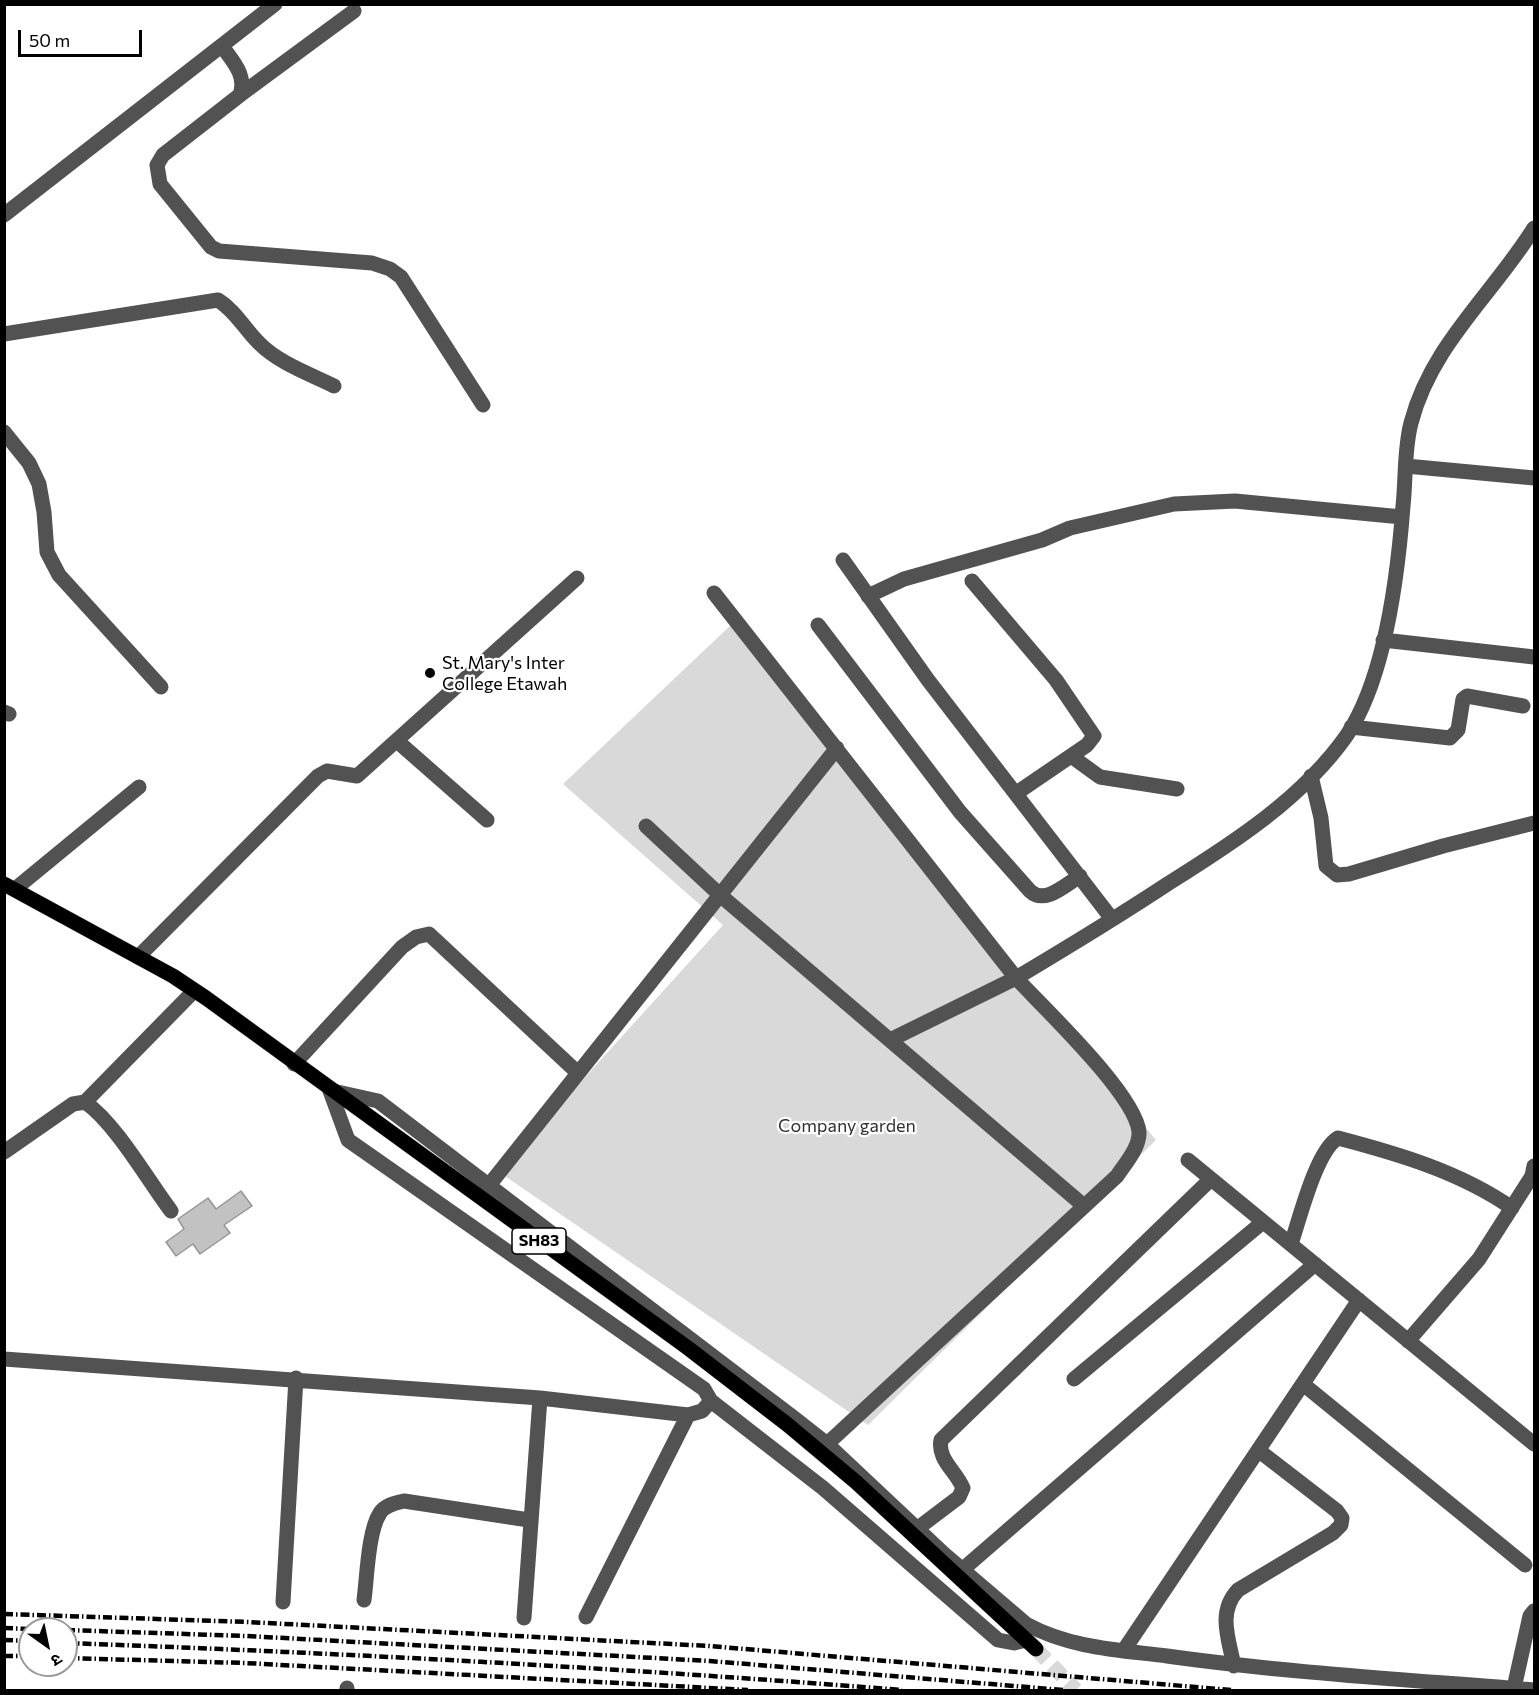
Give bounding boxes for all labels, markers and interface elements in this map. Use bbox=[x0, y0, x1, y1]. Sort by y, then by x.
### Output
scale bar bbox=[21, 18, 146, 56]
text: 50 m bbox=[29, 29, 70, 51]
place label: St. Mary's Inter College Etawah bbox=[442, 652, 567, 694]
marker: St. Mary's Inter College Etawah bbox=[423, 666, 437, 680]
park label: Company garden bbox=[778, 1115, 916, 1137]
road number: SH83 bbox=[512, 1228, 566, 1254]
north arrow bbox=[18, 1617, 78, 1677]
text: उ bbox=[48, 1650, 66, 1671]

